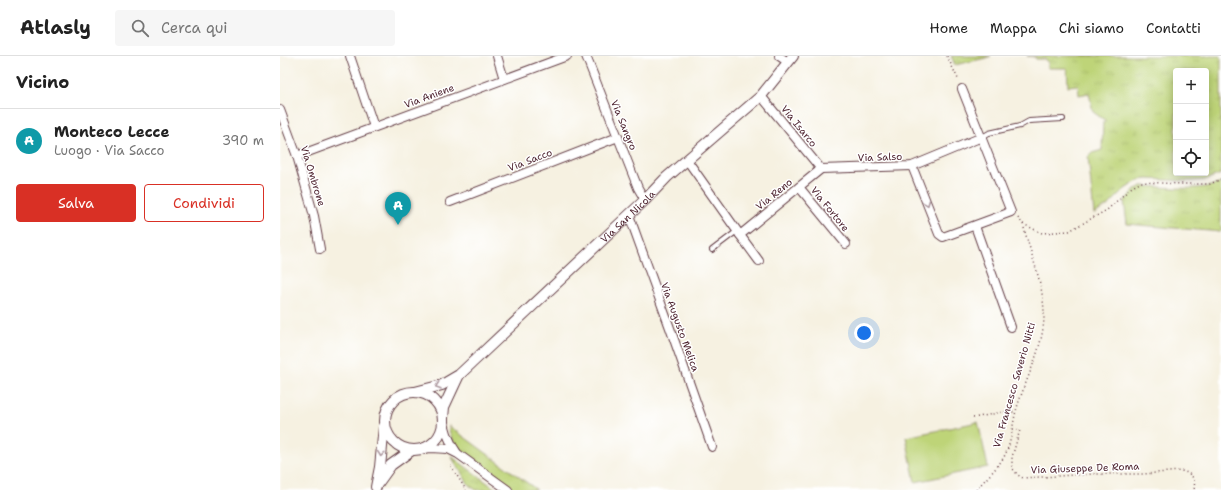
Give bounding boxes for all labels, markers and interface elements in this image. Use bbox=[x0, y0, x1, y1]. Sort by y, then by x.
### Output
search box bbox=[115, 10, 395, 46]
text: Atlasly bbox=[20, 15, 91, 40]
icon: search bbox=[129, 17, 151, 39]
text: Cerca qui bbox=[161, 18, 228, 38]
text: Home bbox=[930, 19, 968, 37]
text: Mappa bbox=[990, 19, 1037, 37]
text: Chi siamo bbox=[1059, 19, 1124, 37]
text: Contatti bbox=[1146, 19, 1201, 37]
map controls bbox=[1173, 68, 1209, 176]
button: + bbox=[1173, 68, 1209, 104]
text: Vicino bbox=[16, 71, 69, 93]
street label: Via Aniene bbox=[402, 81, 456, 111]
street label: Via Sangro bbox=[608, 98, 640, 152]
street label: Via Isarco bbox=[778, 102, 820, 150]
button: − bbox=[1173, 104, 1209, 140]
text: Monteco Lecce bbox=[54, 122, 169, 142]
text: A bbox=[24, 132, 34, 149]
text: 390 m bbox=[222, 132, 264, 149]
button: locate bbox=[1173, 140, 1209, 176]
text: Luogo · Via Sacco bbox=[54, 142, 164, 159]
street label: Via Ombrone bbox=[298, 144, 328, 208]
street label: Via Sacco bbox=[506, 146, 554, 174]
street label: Via Salso bbox=[858, 150, 902, 164]
street label: Via Reno bbox=[753, 175, 795, 213]
button: Salva bbox=[16, 184, 136, 222]
button: Condividi bbox=[144, 184, 264, 222]
street label: Via Fortore bbox=[808, 184, 852, 235]
street label: Via San Nicola bbox=[597, 187, 658, 245]
pin: A bbox=[385, 192, 411, 225]
one-way arrow bbox=[922, 199, 930, 206]
street label: Via Augusto Melica bbox=[658, 281, 702, 374]
street label: Via Francesco Saverio Nitti bbox=[990, 321, 1038, 449]
your location bbox=[854, 323, 874, 343]
one-way arrow bbox=[434, 381, 441, 390]
one-way arrow bbox=[377, 451, 386, 457]
street label: Via Giuseppe De Roma bbox=[1030, 460, 1140, 476]

